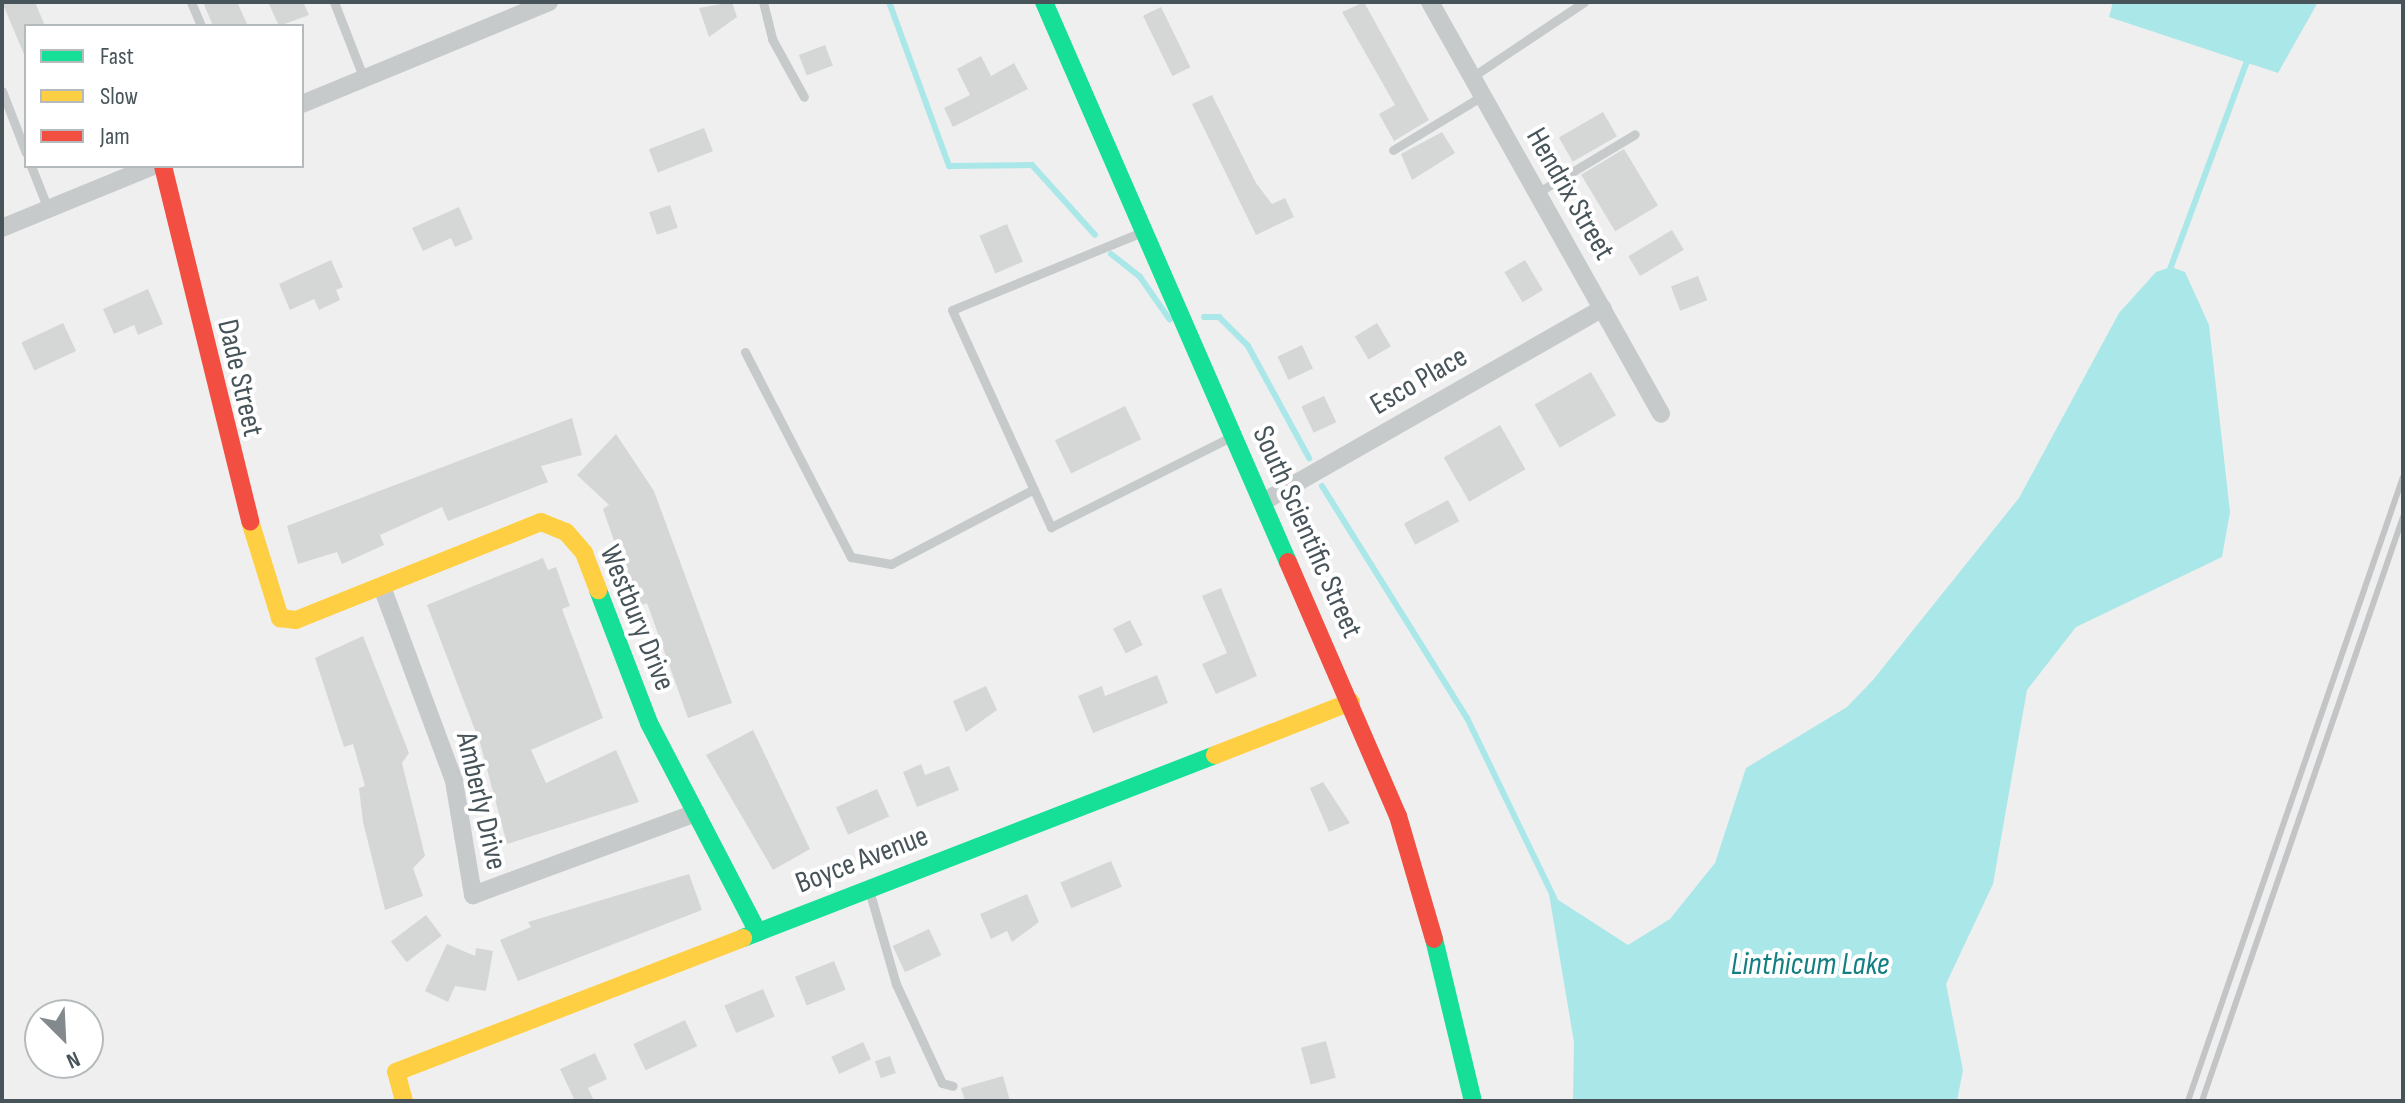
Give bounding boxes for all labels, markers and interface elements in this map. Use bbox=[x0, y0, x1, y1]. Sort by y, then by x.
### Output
legend bbox=[24, 24, 304, 168]
text: Fast bbox=[100, 42, 134, 71]
text: Slow bbox=[100, 82, 138, 111]
text: Jam bbox=[100, 122, 130, 151]
street label: Hendrix Street bbox=[1518, 122, 1622, 266]
street label: Dade Street bbox=[209, 316, 271, 440]
street label: Esco Place bbox=[1364, 339, 1474, 423]
street label: South Scientific Street bbox=[1244, 421, 1370, 643]
street label: Westbury Drive bbox=[592, 540, 682, 696]
street label: Amberly Drive bbox=[448, 729, 514, 873]
street label: Boyce Avenue bbox=[791, 818, 933, 902]
water label: Linthicum Lake bbox=[1731, 946, 1889, 984]
north arrow bbox=[24, 999, 104, 1079]
text: N bbox=[62, 1045, 84, 1074]

